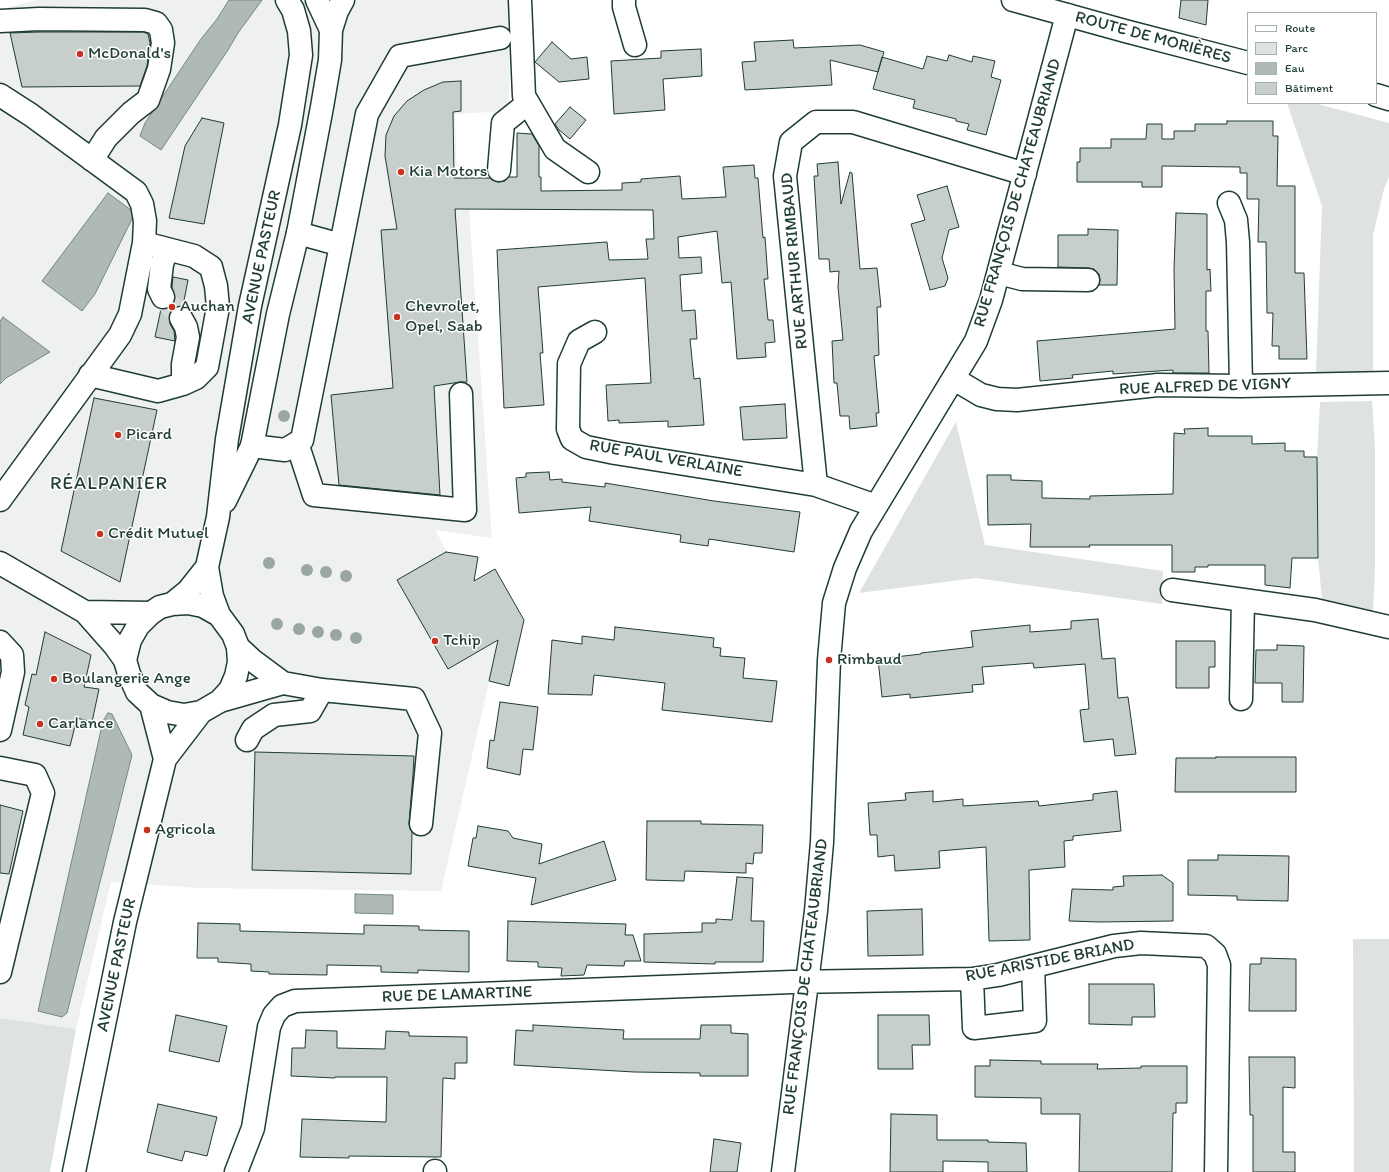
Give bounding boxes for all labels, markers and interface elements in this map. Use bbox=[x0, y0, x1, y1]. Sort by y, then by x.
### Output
street label: ROUTE DE MORIÈRES bbox=[1073, 7, 1233, 69]
legend bbox=[1247, 12, 1377, 104]
text: Route bbox=[1285, 21, 1315, 35]
text: Parc bbox=[1285, 41, 1308, 55]
place label: McDonald's bbox=[88, 44, 171, 64]
marker: McDonald's bbox=[75, 49, 85, 59]
street label: RUE FRANÇOIS DE CHATEAUBRIAND bbox=[970, 56, 1066, 330]
text: Eau bbox=[1285, 61, 1304, 75]
text: Bâtiment bbox=[1285, 81, 1333, 95]
place label: Kia Motors bbox=[409, 162, 487, 182]
marker: Kia Motors bbox=[396, 167, 406, 177]
street label: RUE ARTHUR RIMBAUD bbox=[777, 172, 813, 350]
street label: AVENUE PASTEUR bbox=[238, 188, 286, 326]
place label: Auchan bbox=[180, 297, 235, 317]
place label: Chevrolet, Opel, Saab bbox=[405, 297, 483, 337]
marker: Auchan bbox=[167, 302, 177, 312]
marker: Chevrolet, Opel, Saab bbox=[392, 312, 402, 322]
street label: RUE ALFRED DE VIGNY bbox=[1119, 374, 1291, 400]
place label: Picard bbox=[126, 425, 172, 445]
marker: Picard bbox=[113, 430, 123, 440]
street label: RUE PAUL VERLAINE bbox=[588, 435, 744, 483]
district label: RÉALPANIER bbox=[49, 473, 169, 495]
place label: Crédit Mutuel bbox=[108, 524, 209, 544]
marker: Crédit Mutuel bbox=[95, 529, 105, 539]
place label: Tchip bbox=[443, 631, 481, 651]
marker: Tchip bbox=[430, 636, 440, 646]
place label: Rimbaud bbox=[837, 650, 902, 670]
marker: Rimbaud bbox=[824, 655, 834, 665]
place label: Boulangerie Ange bbox=[62, 669, 191, 689]
marker: Boulangerie Ange bbox=[49, 674, 59, 684]
place label: Carlance bbox=[48, 714, 114, 734]
marker: Carlance bbox=[35, 719, 45, 729]
place label: Agricola bbox=[155, 820, 216, 840]
marker: Agricola bbox=[142, 825, 152, 835]
street label: RUE FRANÇOIS DE CHATEAUBRIAND bbox=[779, 838, 833, 1116]
street label: AVENUE PASTEUR bbox=[93, 896, 141, 1034]
street label: RUE ARISTIDE BRIAND bbox=[964, 935, 1136, 987]
street label: RUE DE LAMARTINE bbox=[381, 982, 533, 1008]

